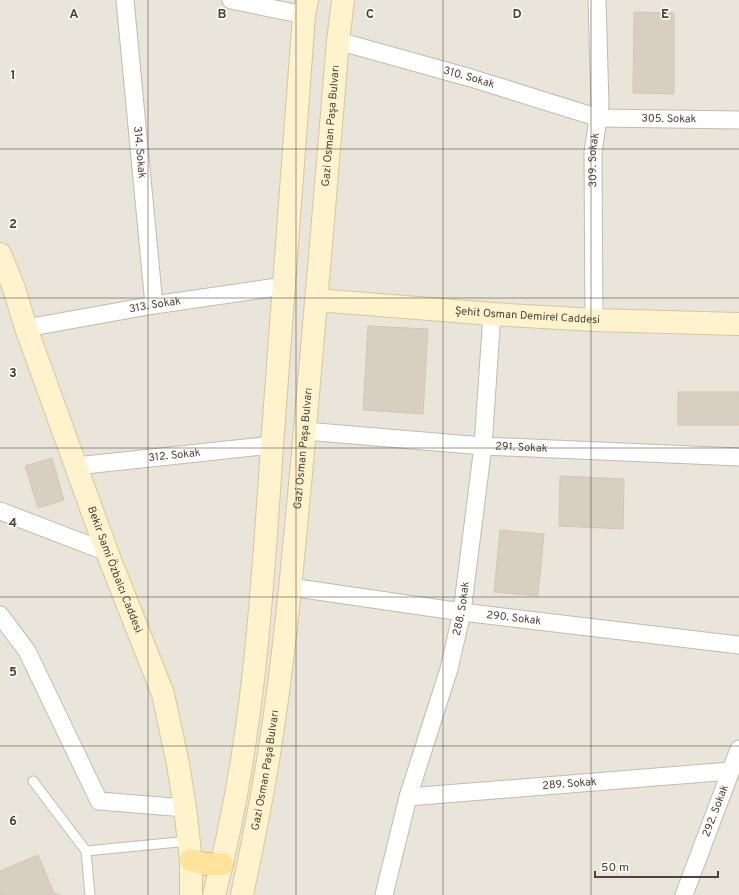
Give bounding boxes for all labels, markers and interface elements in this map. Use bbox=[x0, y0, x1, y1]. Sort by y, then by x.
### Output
text: A bbox=[69, 7, 79, 23]
text: B bbox=[218, 7, 227, 23]
text: C bbox=[366, 7, 374, 23]
text: D bbox=[512, 7, 522, 23]
text: E bbox=[661, 7, 669, 23]
street label: Gazi Osman Paşa Bulvarı bbox=[319, 64, 343, 187]
street label: 310. Sokak bbox=[442, 64, 496, 92]
text: 1 bbox=[10, 68, 16, 84]
street label: 305. Sokak bbox=[641, 112, 697, 126]
street label: 314. Sokak bbox=[130, 126, 149, 179]
street label: 309. Sokak bbox=[586, 132, 603, 188]
text: 2 bbox=[9, 217, 17, 233]
street label: 313. Sokak bbox=[128, 294, 182, 316]
street label: Şehit Osman Demirel Caddesi bbox=[454, 304, 600, 327]
text: 3 bbox=[9, 366, 17, 382]
street label: Gazi Osman Paşa Bulvarı bbox=[291, 387, 316, 510]
street label: 291. Sokak bbox=[495, 440, 548, 456]
street label: 312. Sokak bbox=[148, 446, 201, 465]
street label: Bekir Sami Özbalcı Caddesi bbox=[84, 504, 145, 635]
text: 4 bbox=[9, 516, 17, 532]
street label: 288. Sokak bbox=[450, 580, 473, 637]
street label: 290. Sokak bbox=[486, 608, 542, 628]
text: 5 bbox=[9, 665, 17, 681]
street label: Gazi Osman Paşa Bulvarı bbox=[248, 709, 282, 832]
street label: 289. Sokak bbox=[542, 775, 597, 793]
street label: 292. Sokak bbox=[700, 782, 732, 839]
text: 6 bbox=[9, 814, 17, 830]
scale bar bbox=[595, 853, 718, 879]
text: 50 m bbox=[601, 860, 629, 876]

